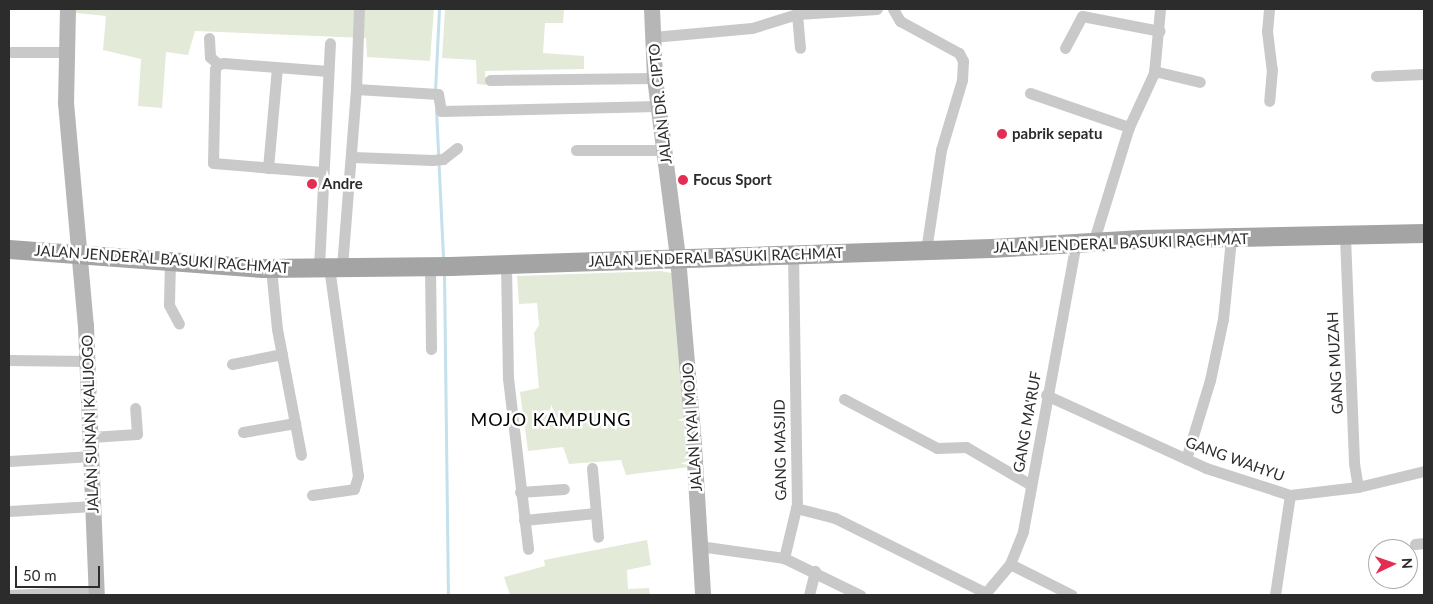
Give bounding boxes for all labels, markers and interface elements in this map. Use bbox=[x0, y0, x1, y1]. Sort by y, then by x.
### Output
street label: JALAN DR. CIPTO bbox=[645, 43, 675, 165]
place label: pabrik sepatu bbox=[1012, 125, 1102, 143]
marker: pabrik sepatu bbox=[996, 128, 1008, 140]
place label: Focus Sport bbox=[693, 171, 772, 189]
marker: Focus Sport bbox=[677, 174, 689, 186]
place label: Andre bbox=[322, 175, 363, 193]
marker: Andre bbox=[306, 178, 318, 190]
street label: JALAN JENDERAL BASUKI RACHMAT bbox=[992, 230, 1250, 256]
street label: JALAN JENDERAL BASUKI RACHMAT bbox=[33, 241, 291, 277]
street label: JALAN JENDERAL BASUKI RACHMAT bbox=[587, 244, 845, 270]
street label: GANG MUZAH bbox=[1323, 311, 1347, 415]
street label: JALAN SUNAN KALIJOGO bbox=[78, 334, 102, 514]
street label: JALAN KYAI MOJO bbox=[678, 362, 706, 492]
street label: GANG MA'RUF bbox=[1009, 370, 1045, 474]
street label: GANG MASJID bbox=[770, 399, 790, 501]
district label: MOJO KAMPUNG bbox=[469, 408, 633, 430]
street label: GANG WAHYU bbox=[1183, 433, 1287, 485]
north arrow bbox=[1368, 539, 1418, 589]
scale bar bbox=[18, 556, 102, 588]
text: N bbox=[1399, 557, 1416, 569]
text: 50 m bbox=[23, 566, 57, 584]

